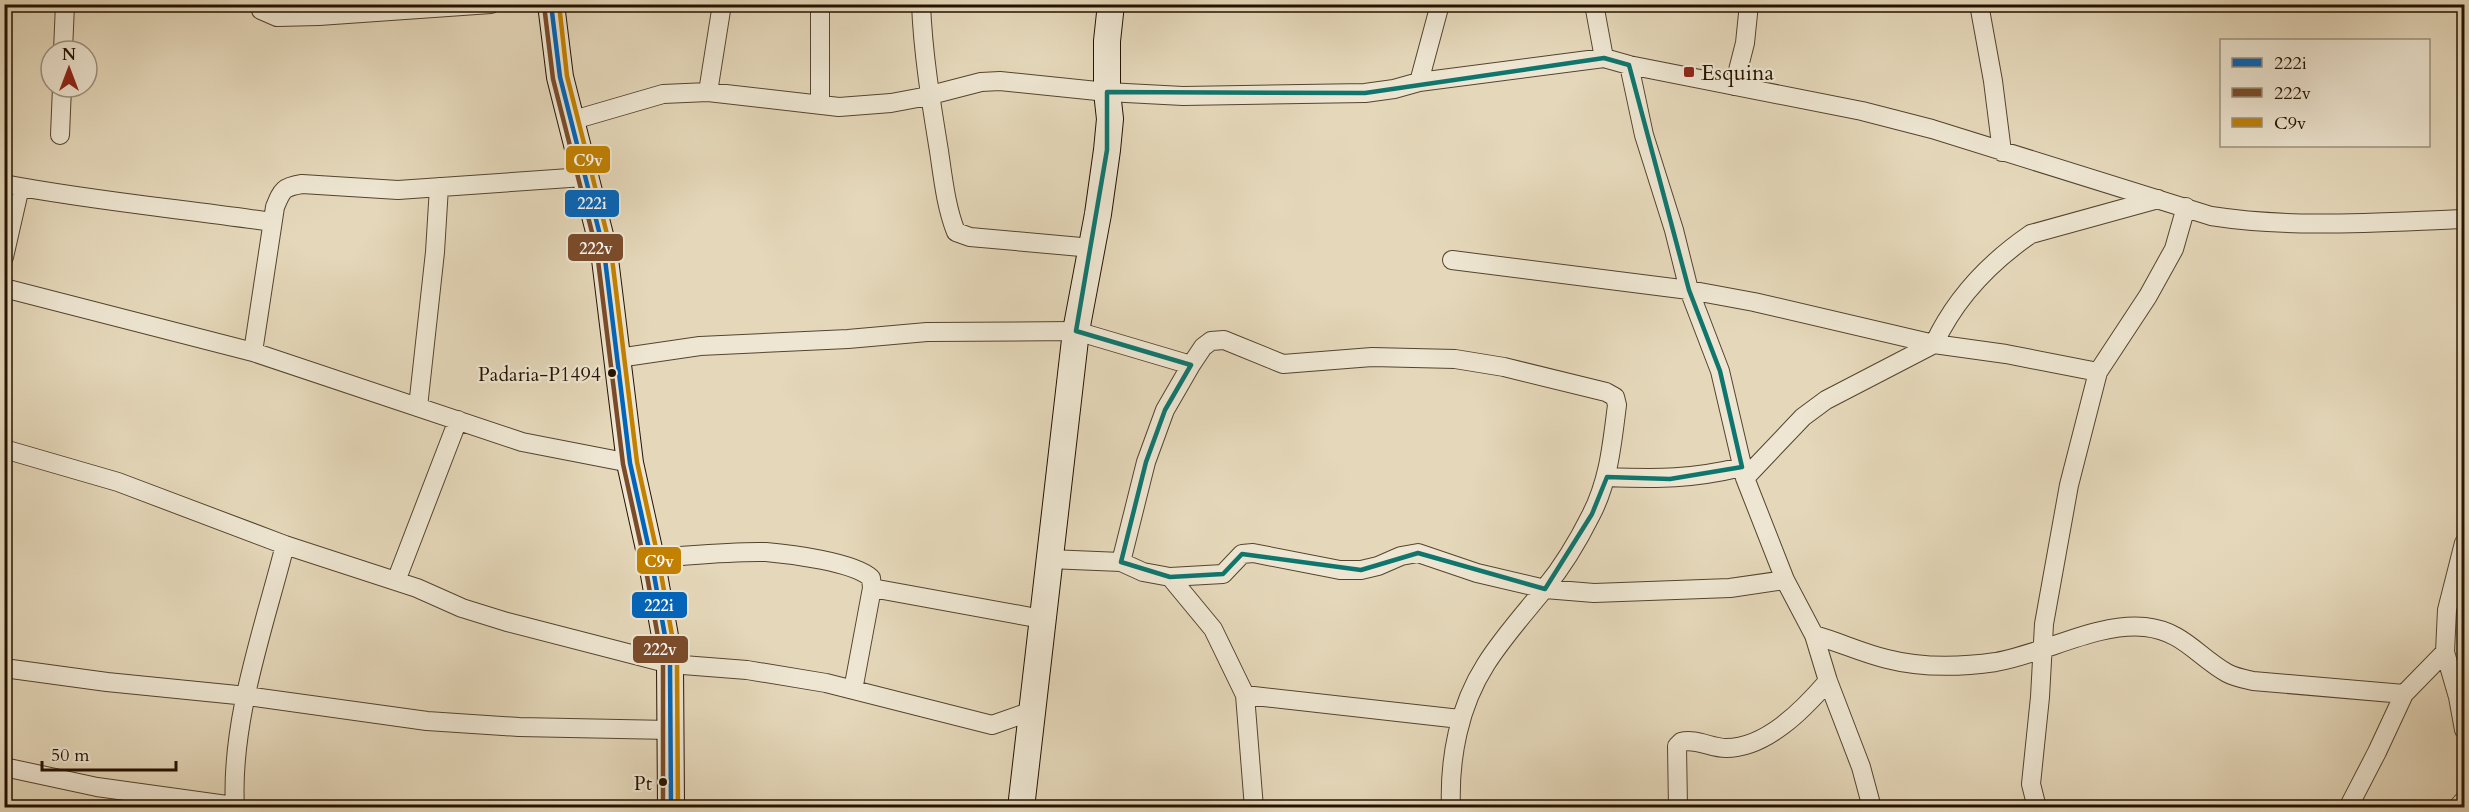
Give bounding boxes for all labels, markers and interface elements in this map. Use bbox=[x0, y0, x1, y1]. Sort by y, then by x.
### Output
north arrow bbox=[39, 39, 99, 99]
legend bbox=[2220, 39, 2430, 147]
text: N bbox=[62, 44, 76, 66]
text: 222i bbox=[2274, 51, 2307, 76]
place label: Esquina bbox=[1701, 58, 1774, 88]
marker: Esquina bbox=[1682, 65, 1696, 79]
text: 222v bbox=[2274, 81, 2312, 106]
text: C9v bbox=[2274, 111, 2307, 136]
line badge: C9v bbox=[565, 145, 611, 174]
text: C9v bbox=[573, 150, 603, 172]
line badge: 222i bbox=[564, 189, 620, 218]
text: 222i bbox=[577, 193, 607, 215]
line badge: 222v bbox=[567, 233, 624, 262]
text: 222v bbox=[579, 238, 613, 260]
place label: Padaria-P1494 bbox=[478, 361, 601, 388]
marker: Padaria-P1494 bbox=[606, 367, 618, 379]
line badge: C9v bbox=[636, 546, 682, 575]
text: C9v bbox=[644, 551, 674, 573]
line badge: 222i bbox=[631, 591, 688, 619]
text: 222i bbox=[644, 595, 674, 617]
line badge: 222v bbox=[632, 635, 689, 664]
text: 222v bbox=[643, 639, 677, 661]
scale bar bbox=[42, 734, 176, 772]
text: 50 m bbox=[51, 743, 90, 768]
place label: Pt bbox=[634, 770, 653, 797]
marker: Pt bbox=[657, 776, 669, 788]

